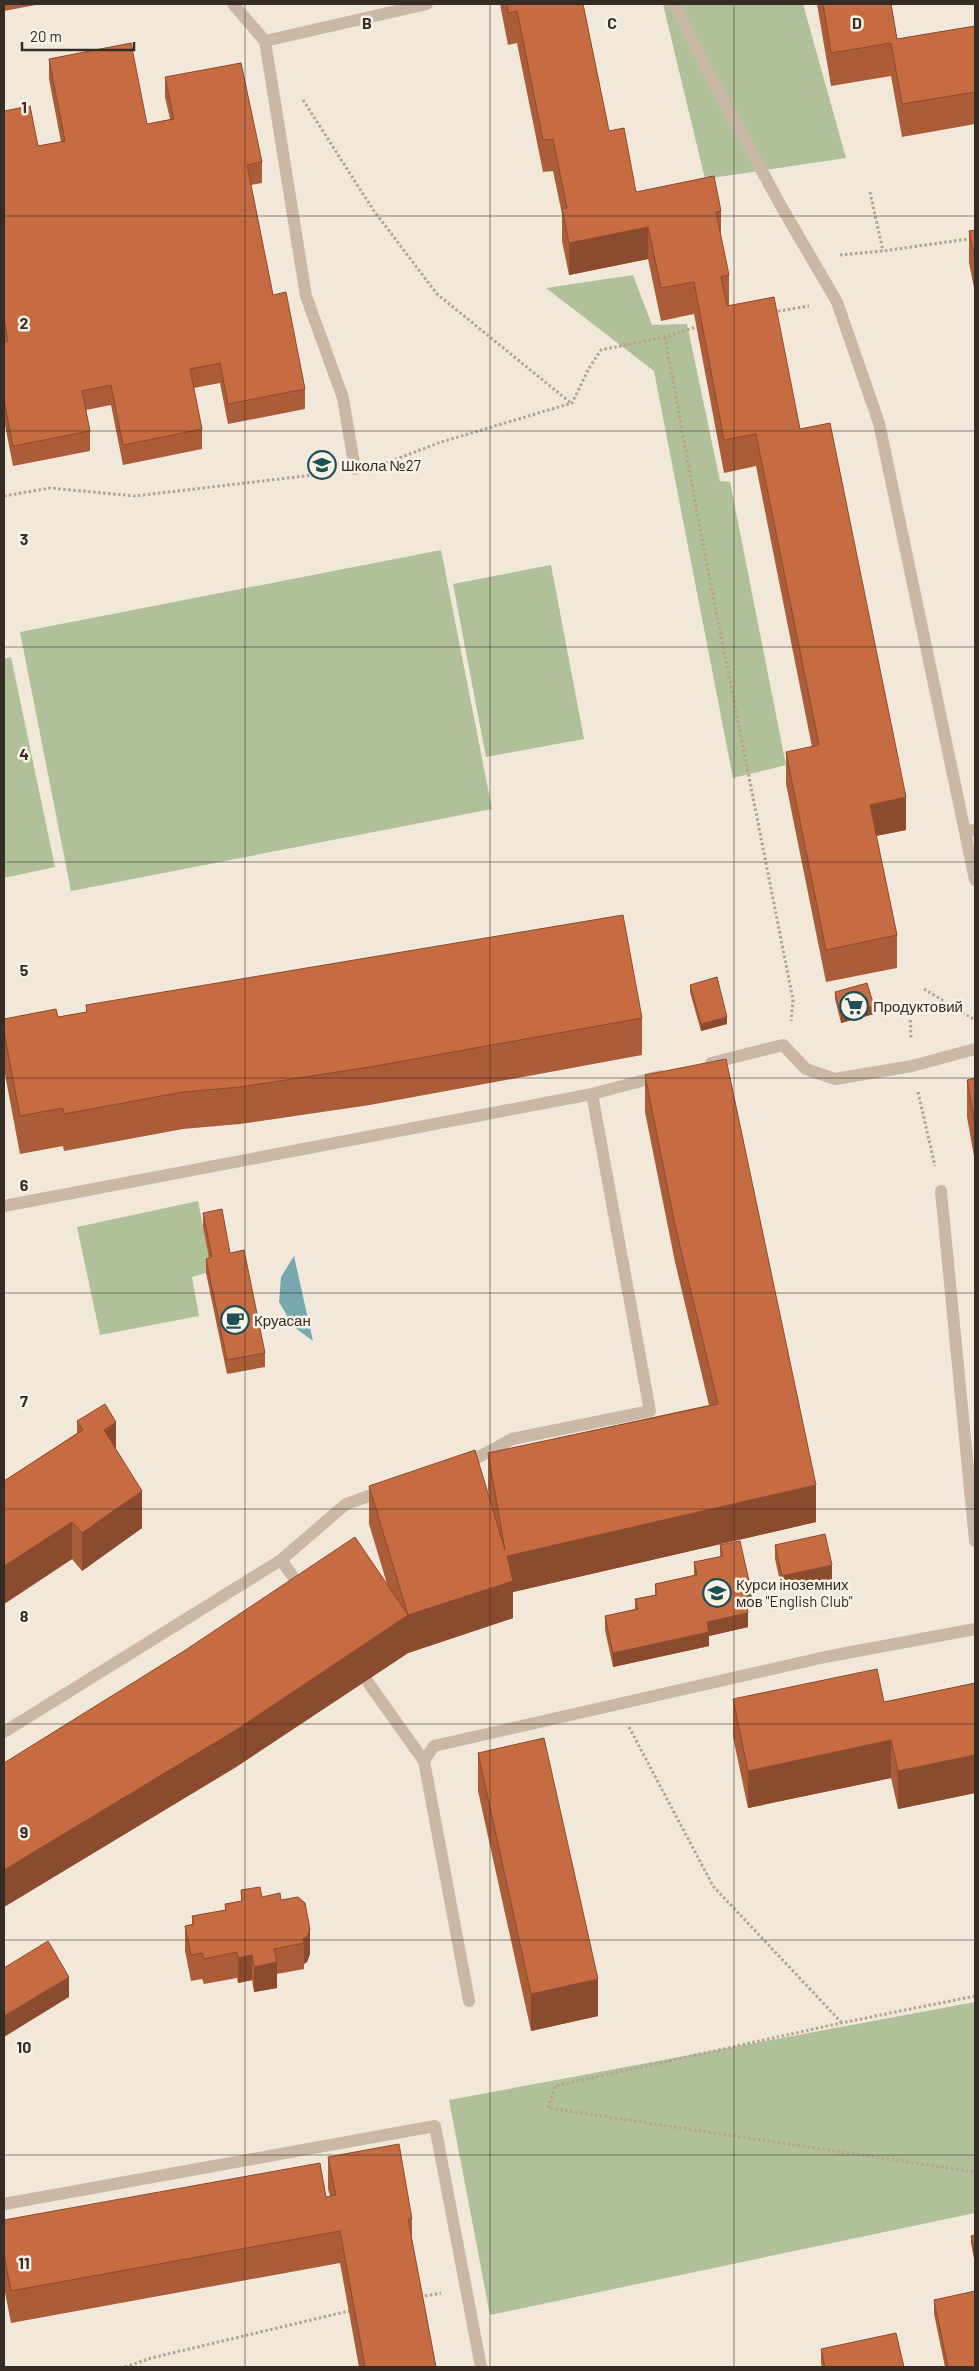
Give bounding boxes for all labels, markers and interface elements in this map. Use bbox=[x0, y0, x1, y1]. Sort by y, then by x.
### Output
text: B bbox=[362, 13, 372, 32]
text: C bbox=[607, 13, 617, 32]
text: D bbox=[852, 13, 862, 32]
scale bar bbox=[22, 20, 135, 52]
text: 20 m bbox=[30, 27, 62, 45]
text: 1 bbox=[21, 97, 27, 116]
text: 2 bbox=[20, 313, 29, 332]
school or university icon: Школа №27 bbox=[307, 450, 337, 480]
place label: Школа №27 bbox=[341, 456, 421, 474]
text: 3 bbox=[20, 529, 28, 548]
text: 4 bbox=[19, 744, 29, 763]
text: 5 bbox=[20, 960, 29, 979]
supermarket icon: Продуктовий bbox=[839, 991, 869, 1021]
place label: Продуктовий bbox=[873, 997, 963, 1015]
text: 6 bbox=[20, 1175, 29, 1194]
cafe icon: Круасан bbox=[220, 1305, 250, 1335]
place label: Круасан bbox=[254, 1311, 311, 1329]
text: 7 bbox=[20, 1391, 28, 1410]
place label: Курси іноземних мов "English Club" bbox=[736, 1575, 853, 1610]
school or university icon: Курси іноземних мов "English Club" bbox=[702, 1578, 732, 1608]
text: 8 bbox=[20, 1606, 29, 1625]
text: 9 bbox=[20, 1822, 28, 1841]
text: 10 bbox=[17, 2037, 31, 2056]
text: 11 bbox=[18, 2253, 30, 2272]

